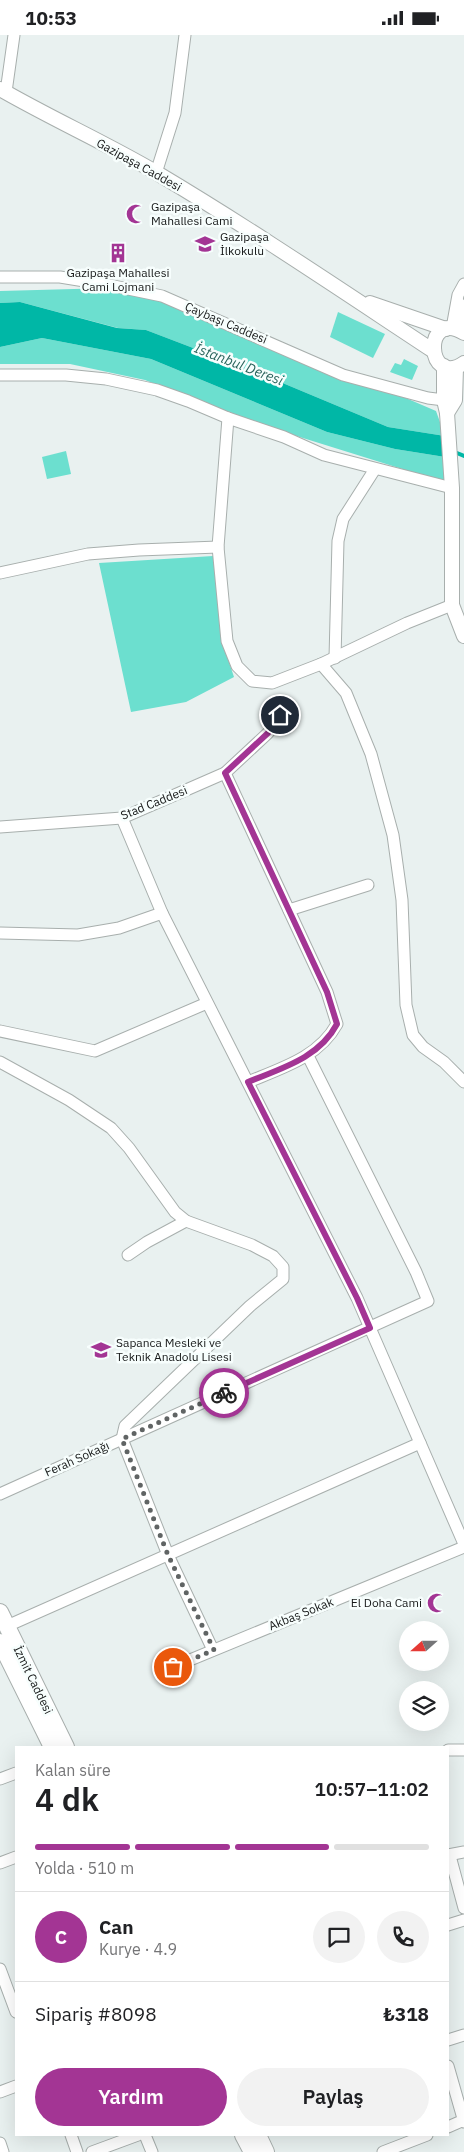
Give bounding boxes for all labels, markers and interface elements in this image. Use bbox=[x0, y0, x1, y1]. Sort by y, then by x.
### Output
text: 10:53 bbox=[25, 6, 77, 30]
street label: Gazipaşa Caddesi bbox=[94, 135, 184, 194]
place label: Gazipaşa Mahallesi Cami bbox=[151, 199, 232, 228]
mosque icon: Gazipaşa Mahallesi Cami bbox=[125, 203, 147, 225]
place label: Gazipaşa İlkokulu bbox=[220, 229, 270, 258]
school or university icon: Gazipaşa İlkokulu bbox=[194, 233, 216, 255]
building icon: Gazipaşa Mahallesi Cami Lojmani bbox=[107, 242, 129, 264]
place label: Gazipaşa Mahallesi Cami Lojmani bbox=[66, 265, 170, 294]
street label: Çaybaşı Caddesi bbox=[183, 298, 270, 347]
water label: İstanbul Deresi bbox=[192, 339, 286, 389]
pin bbox=[259, 694, 301, 736]
icon: home bbox=[266, 701, 294, 729]
street label: Stad Caddesi bbox=[118, 782, 189, 823]
place label: Sapanca Mesleki ve Teknik Anadolu Lisesi bbox=[116, 1335, 232, 1364]
school or university icon: Sapanca Mesleki ve Teknik Anadolu Lisesi bbox=[90, 1339, 112, 1361]
courier bbox=[199, 1368, 249, 1418]
icon: bike bbox=[210, 1379, 238, 1407]
street label: Ferah Sokağı bbox=[42, 1438, 111, 1479]
mosque icon: El Doha Cami bbox=[426, 1592, 448, 1614]
street label: Akbaş Sokak bbox=[266, 1593, 336, 1633]
place label: El Doha Cami bbox=[351, 1595, 422, 1610]
north arrow bbox=[399, 1621, 449, 1671]
map controls bbox=[399, 1621, 449, 1731]
street label: İzmit Caddesi bbox=[10, 1643, 56, 1716]
pin bbox=[152, 1646, 194, 1688]
icon: bag bbox=[159, 1653, 187, 1681]
button: layers bbox=[399, 1681, 449, 1731]
text: Kalan süre bbox=[35, 1760, 111, 1780]
text: 10:57–11:02 bbox=[315, 1777, 429, 1801]
text: 4 dk bbox=[35, 1778, 99, 1820]
text: Yolda · 510 m bbox=[35, 1858, 134, 1878]
button: chat bbox=[313, 1911, 365, 1963]
button: phone bbox=[377, 1911, 429, 1963]
text: Can bbox=[99, 1915, 134, 1939]
text: C bbox=[55, 1925, 67, 1949]
text: Kurye · 4.9 bbox=[99, 1939, 177, 1959]
text: Sipariş #8098 bbox=[35, 2002, 157, 2026]
text: ₺318 bbox=[383, 2002, 429, 2026]
button: Yardım bbox=[35, 2068, 227, 2126]
button: Paylaş bbox=[237, 2068, 429, 2126]

